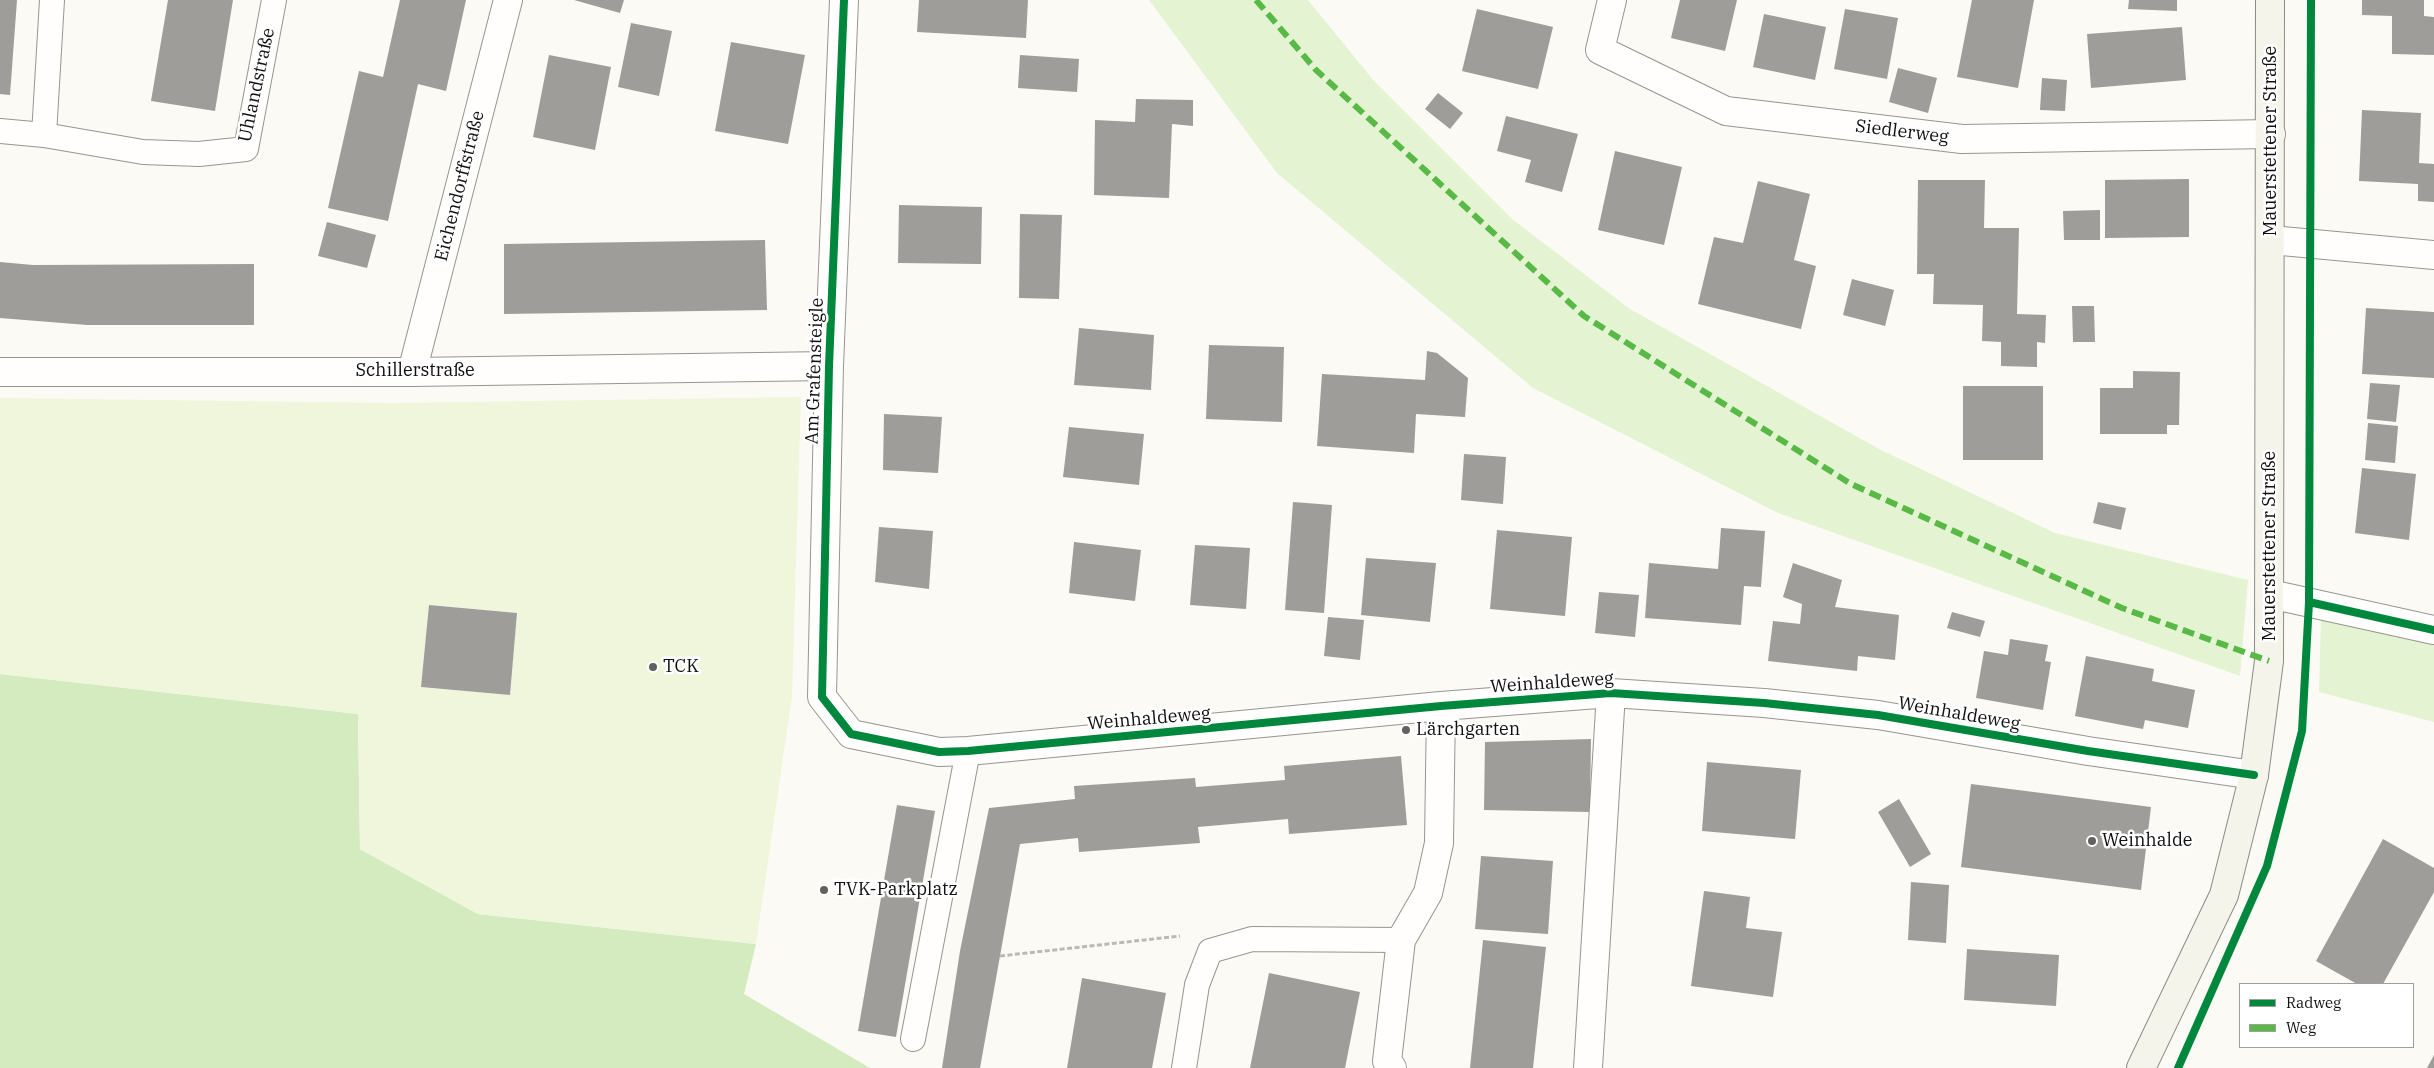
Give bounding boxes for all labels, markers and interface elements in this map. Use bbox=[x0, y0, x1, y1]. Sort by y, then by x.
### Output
street label: Uhlandstraße bbox=[234, 26, 280, 144]
street label: Mauerstettener Straße bbox=[2260, 46, 2282, 236]
street label: Eichendorffstraße bbox=[431, 108, 489, 264]
street label: Siedlerweg bbox=[1854, 116, 1950, 148]
street label: Am Grafensteigle bbox=[802, 297, 828, 445]
street label: Schillerstraße bbox=[355, 360, 475, 382]
street label: Mauerstettener Straße bbox=[2259, 451, 2281, 641]
place label: TCK bbox=[663, 656, 699, 678]
marker: TCK bbox=[647, 661, 659, 673]
street label: Weinhaldeweg bbox=[1490, 668, 1614, 698]
street label: Weinhaldeweg bbox=[1896, 693, 2022, 735]
street label: Weinhaldeweg bbox=[1086, 703, 1212, 735]
place label: Lärchgarten bbox=[1416, 719, 1520, 741]
marker: Lärchgarten bbox=[1400, 724, 1412, 736]
place label: Weinhalde bbox=[2102, 830, 2192, 852]
marker: Weinhalde bbox=[2086, 835, 2098, 847]
place label: TVK-Parkplatz bbox=[834, 879, 958, 901]
marker: TVK-Parkplatz bbox=[818, 884, 830, 896]
legend bbox=[2239, 983, 2414, 1048]
text: Radweg bbox=[2286, 993, 2341, 1012]
text: Weg bbox=[2286, 1018, 2316, 1037]

